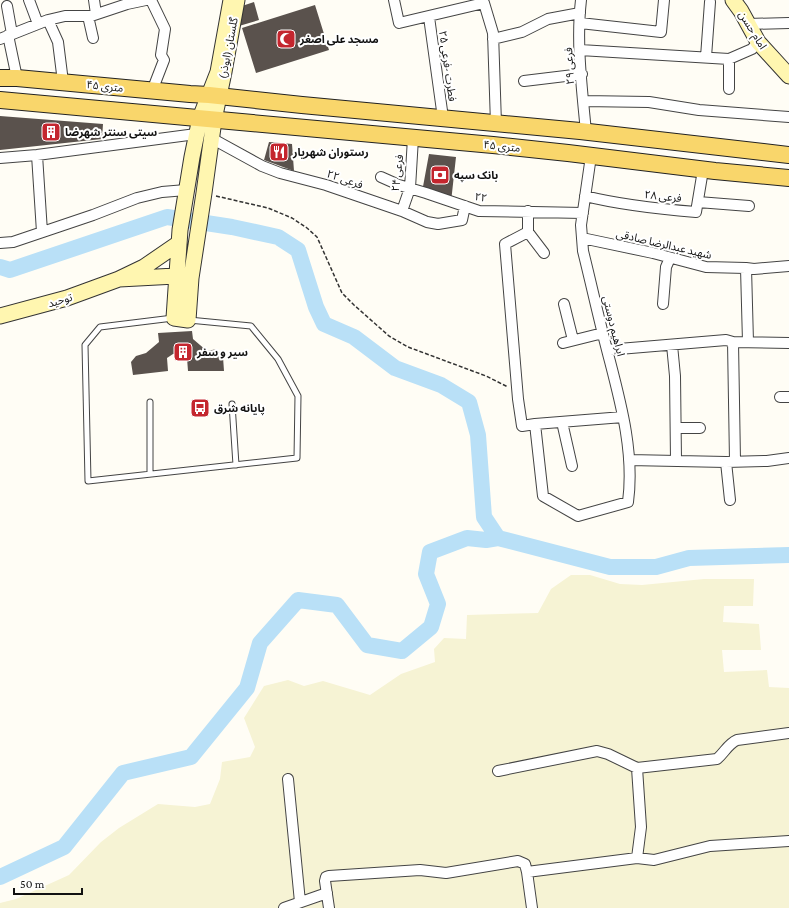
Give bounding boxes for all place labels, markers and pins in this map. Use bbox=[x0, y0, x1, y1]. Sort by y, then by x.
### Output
mosque icon: مسجد علی اصغر bbox=[275, 28, 297, 50]
place label: مسجد علی اصغر bbox=[299, 33, 379, 46]
building icon: سیتی سنتر شهرضا bbox=[40, 121, 62, 143]
place label: سیتی سنتر شهرضا bbox=[65, 126, 157, 139]
restaurant icon: رستوران شهریار bbox=[268, 141, 290, 163]
place label: رستوران شهریار bbox=[292, 146, 369, 159]
bank icon: بانک سپه bbox=[429, 164, 451, 186]
place label: بانک سپه bbox=[454, 169, 498, 183]
building icon: سیر و سفر bbox=[172, 341, 194, 363]
place label: سیر و سفر bbox=[196, 346, 248, 359]
bus stop icon: پایانه شرق bbox=[189, 397, 211, 419]
place label: پایانه شرق bbox=[214, 402, 265, 416]

